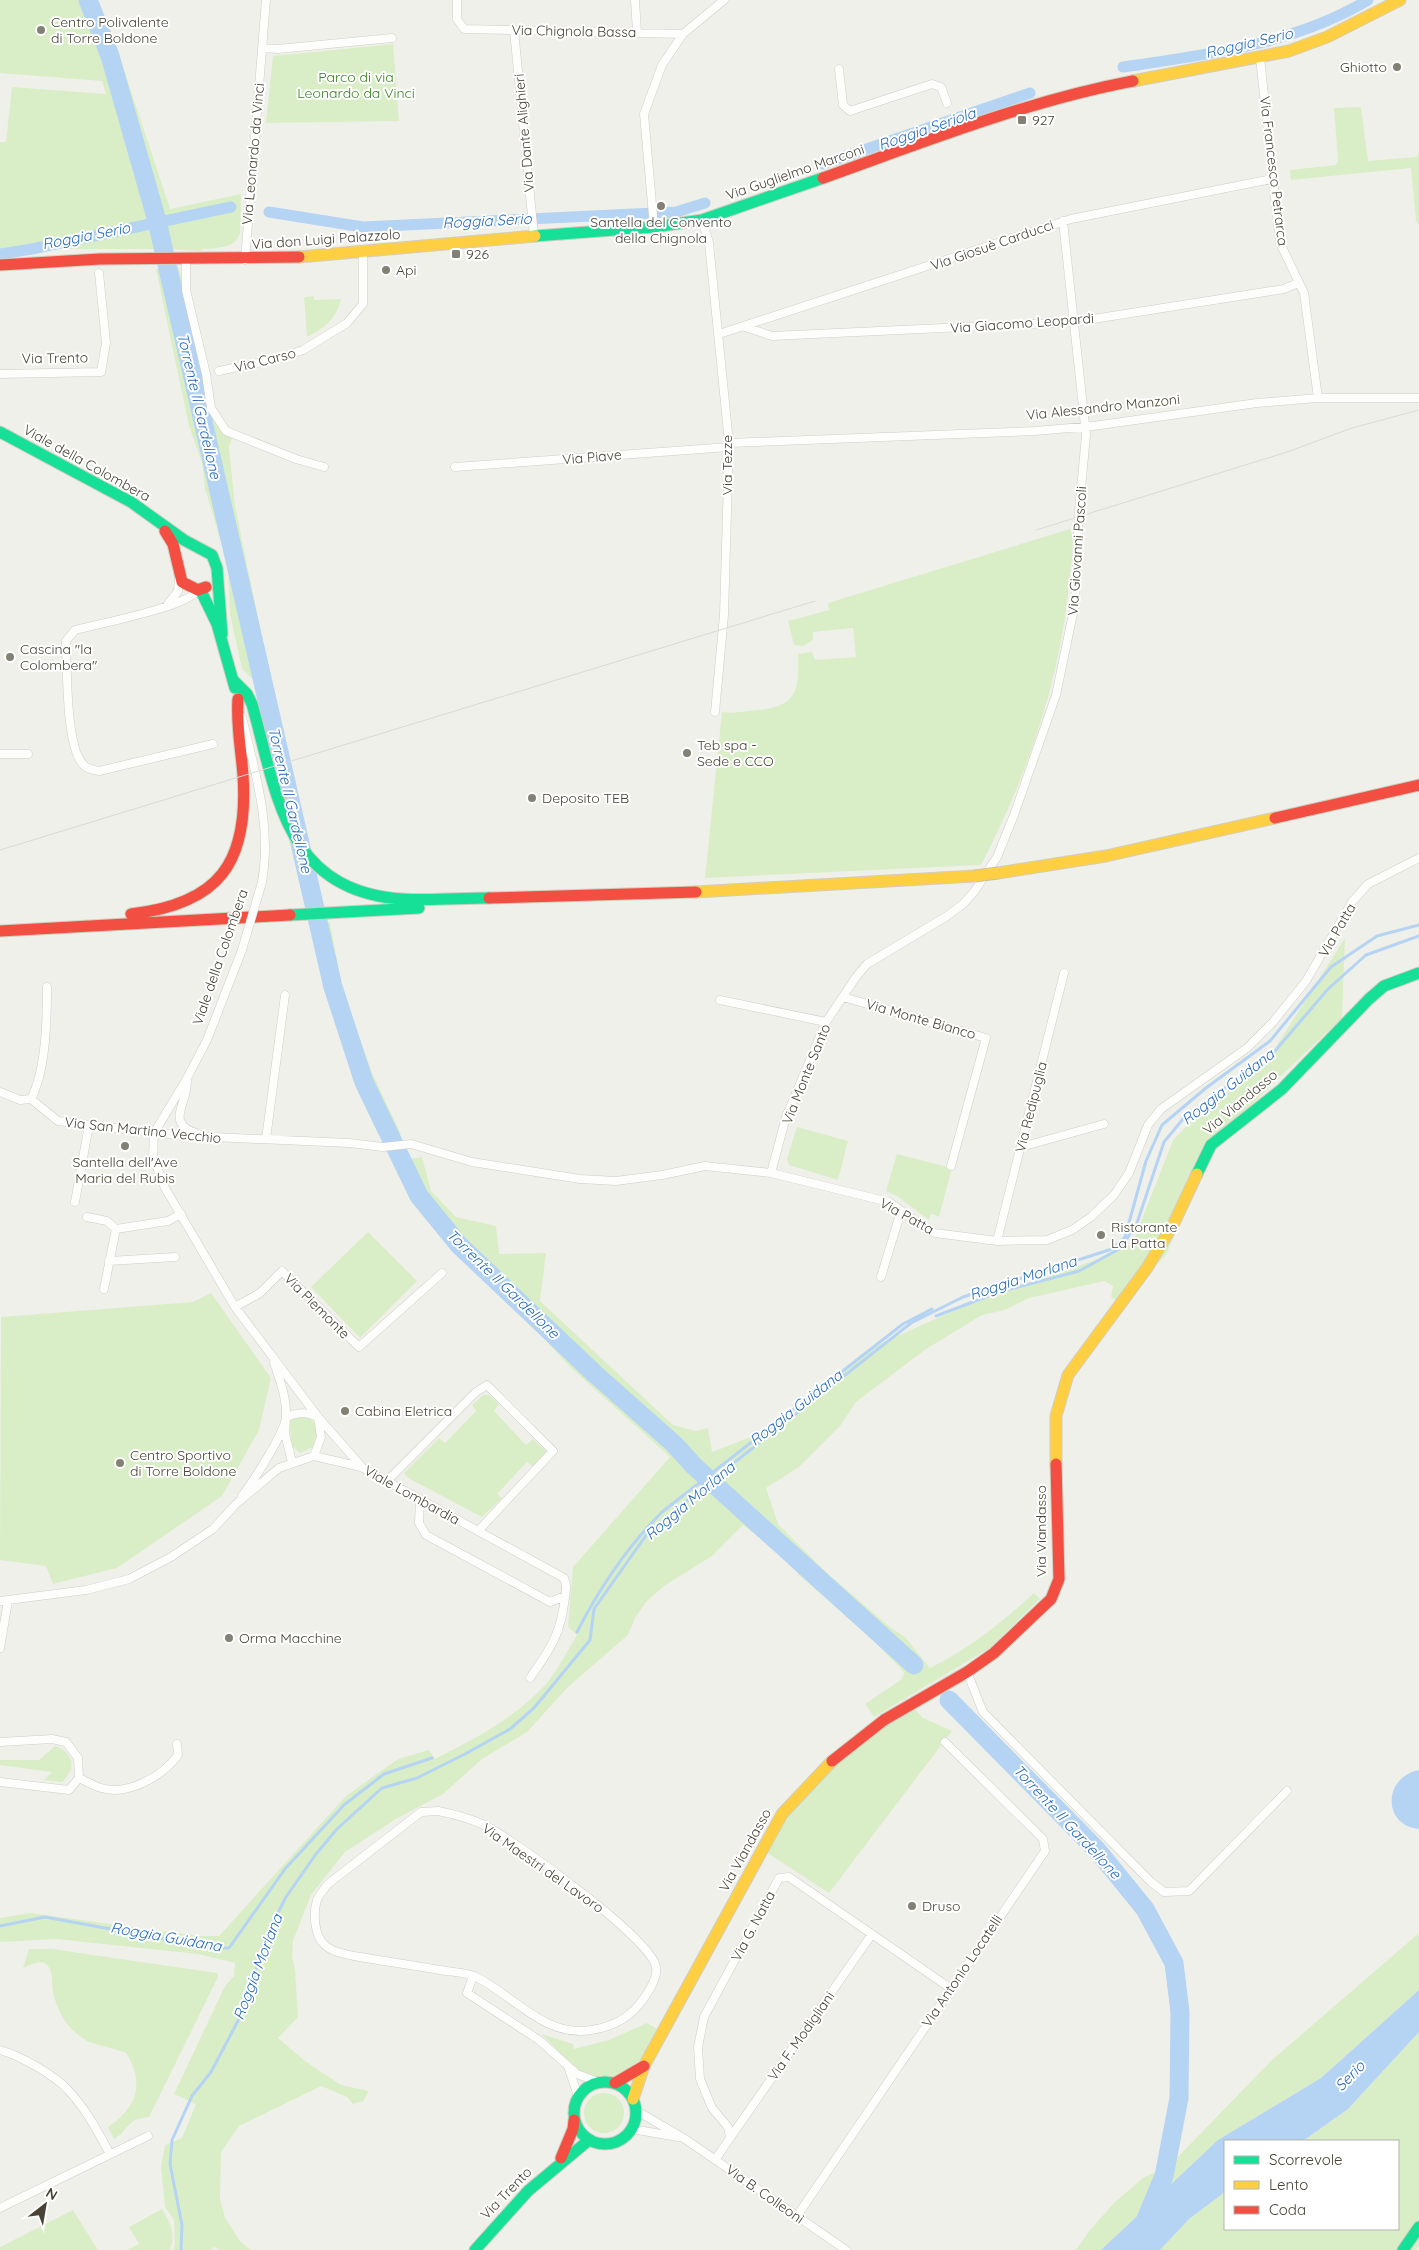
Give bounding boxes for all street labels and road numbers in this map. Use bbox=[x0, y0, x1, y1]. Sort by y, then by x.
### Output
street label: Via Chignola Bassa bbox=[511, 21, 637, 41]
street label: Via Dante Alighieri bbox=[510, 73, 538, 193]
street label: Via Leonardo da Vinci bbox=[238, 82, 268, 226]
street label: Via Francesco Petrarca bbox=[1256, 95, 1292, 247]
street label: Via Guglielmo Marconi bbox=[723, 140, 867, 204]
street label: Via Giosuè Carducci bbox=[928, 215, 1056, 275]
street label: Via don Luigi Palazzolo bbox=[251, 225, 401, 253]
street label: Via Giacomo Leopardi bbox=[950, 309, 1094, 337]
street label: Via Carso bbox=[232, 344, 298, 376]
street label: Via Trento bbox=[22, 348, 88, 368]
street label: Via Alessandro Manzoni bbox=[1025, 390, 1181, 424]
street label: Viale della Colombera bbox=[20, 421, 154, 505]
street label: Via Tezze bbox=[718, 435, 736, 495]
street label: Via Piave bbox=[562, 445, 623, 469]
street label: Via Giovanni Pascoli bbox=[1063, 486, 1091, 616]
street label: Viale della Colombera bbox=[188, 887, 252, 1027]
street label: Via Patta bbox=[1314, 900, 1360, 960]
street label: Via Monte Bianco bbox=[864, 995, 978, 1043]
street label: Via Monte Santo bbox=[778, 1021, 834, 1127]
street label: Via Redipuglia bbox=[1011, 1060, 1051, 1154]
street label: Via Viandasso bbox=[1199, 1066, 1281, 1138]
street label: Via San Martino Vecchio bbox=[64, 1113, 222, 1147]
street label: Via Patta bbox=[877, 1194, 937, 1238]
street label: Via Piemonte bbox=[280, 1269, 354, 1343]
street label: Viale Lombardia bbox=[361, 1461, 463, 1529]
street label: Via Viandasso bbox=[1032, 1485, 1050, 1577]
street label: Via Viandasso bbox=[715, 1805, 775, 1895]
street label: Via Maestri del Lavoro bbox=[479, 1819, 607, 1917]
street label: Via G. Natta bbox=[727, 1888, 779, 1964]
street label: Via Antonio Locatelli bbox=[918, 1911, 1006, 2031]
street label: Via F. Modigliani bbox=[764, 1988, 838, 2084]
street label: Via B. Colleoni bbox=[722, 2160, 808, 2228]
street label: Via Trento bbox=[476, 2163, 536, 2223]

